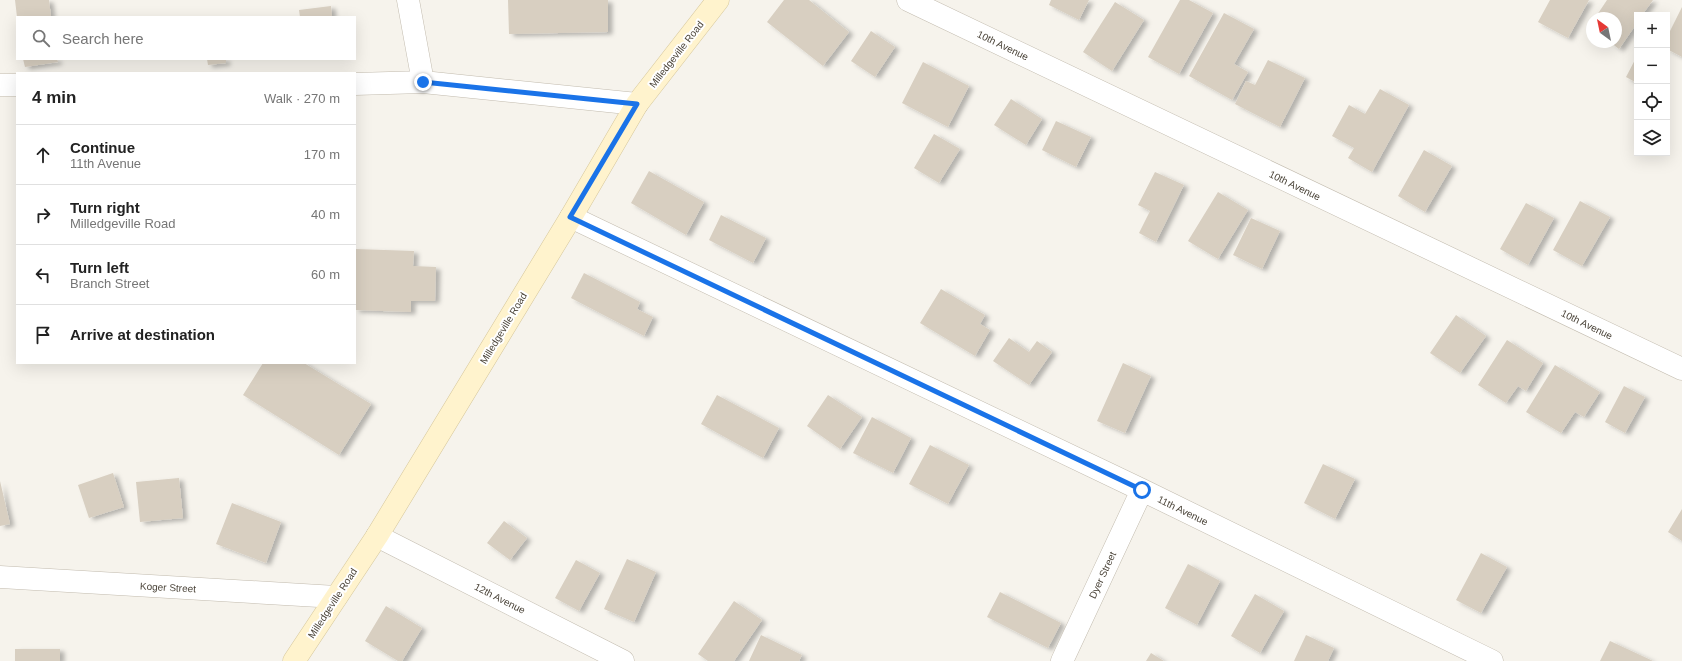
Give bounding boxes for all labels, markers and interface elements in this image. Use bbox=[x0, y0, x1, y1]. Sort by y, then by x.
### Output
north arrow bbox=[1586, 12, 1622, 48]
map controls bbox=[1634, 12, 1670, 156]
button: + bbox=[1634, 12, 1670, 48]
search box bbox=[16, 16, 356, 60]
street label: Milledgeville Road bbox=[647, 19, 706, 90]
icon: search bbox=[30, 27, 52, 49]
street label: 10th Avenue bbox=[975, 28, 1030, 63]
text: Search here bbox=[62, 30, 144, 47]
button: − bbox=[1634, 48, 1670, 84]
route end bbox=[414, 73, 432, 91]
button: locate bbox=[1634, 84, 1670, 120]
text: 4 min bbox=[32, 88, 76, 107]
text: Walk · 270 m bbox=[264, 91, 340, 106]
button: layers bbox=[1634, 120, 1670, 156]
text: Continue bbox=[70, 139, 135, 156]
icon: ahead bbox=[32, 144, 54, 166]
text: 170 m bbox=[304, 147, 340, 162]
text: 11th Avenue bbox=[70, 156, 141, 171]
street label: 10th Avenue bbox=[1267, 168, 1322, 203]
text: Turn right bbox=[70, 199, 140, 216]
icon: right bbox=[32, 204, 54, 226]
text: 40 m bbox=[311, 207, 340, 222]
text: Milledgeville Road bbox=[70, 216, 176, 231]
text: Turn left bbox=[70, 259, 129, 276]
icon: left bbox=[32, 264, 54, 286]
text: 60 m bbox=[311, 267, 340, 282]
text: Branch Street bbox=[70, 276, 150, 291]
street label: Milledgeville Road bbox=[478, 291, 529, 366]
street label: 10th Avenue bbox=[1559, 307, 1614, 342]
icon: arrive bbox=[32, 324, 54, 346]
text: Arrive at destination bbox=[70, 326, 215, 343]
route start bbox=[1133, 481, 1151, 499]
street label: 11th Avenue bbox=[1156, 494, 1210, 528]
street label: Dyer Street bbox=[1087, 550, 1118, 600]
street label: Milledgeville Road bbox=[306, 566, 359, 640]
street label: Koger Street bbox=[140, 581, 197, 594]
street label: 12th Avenue bbox=[473, 581, 527, 616]

